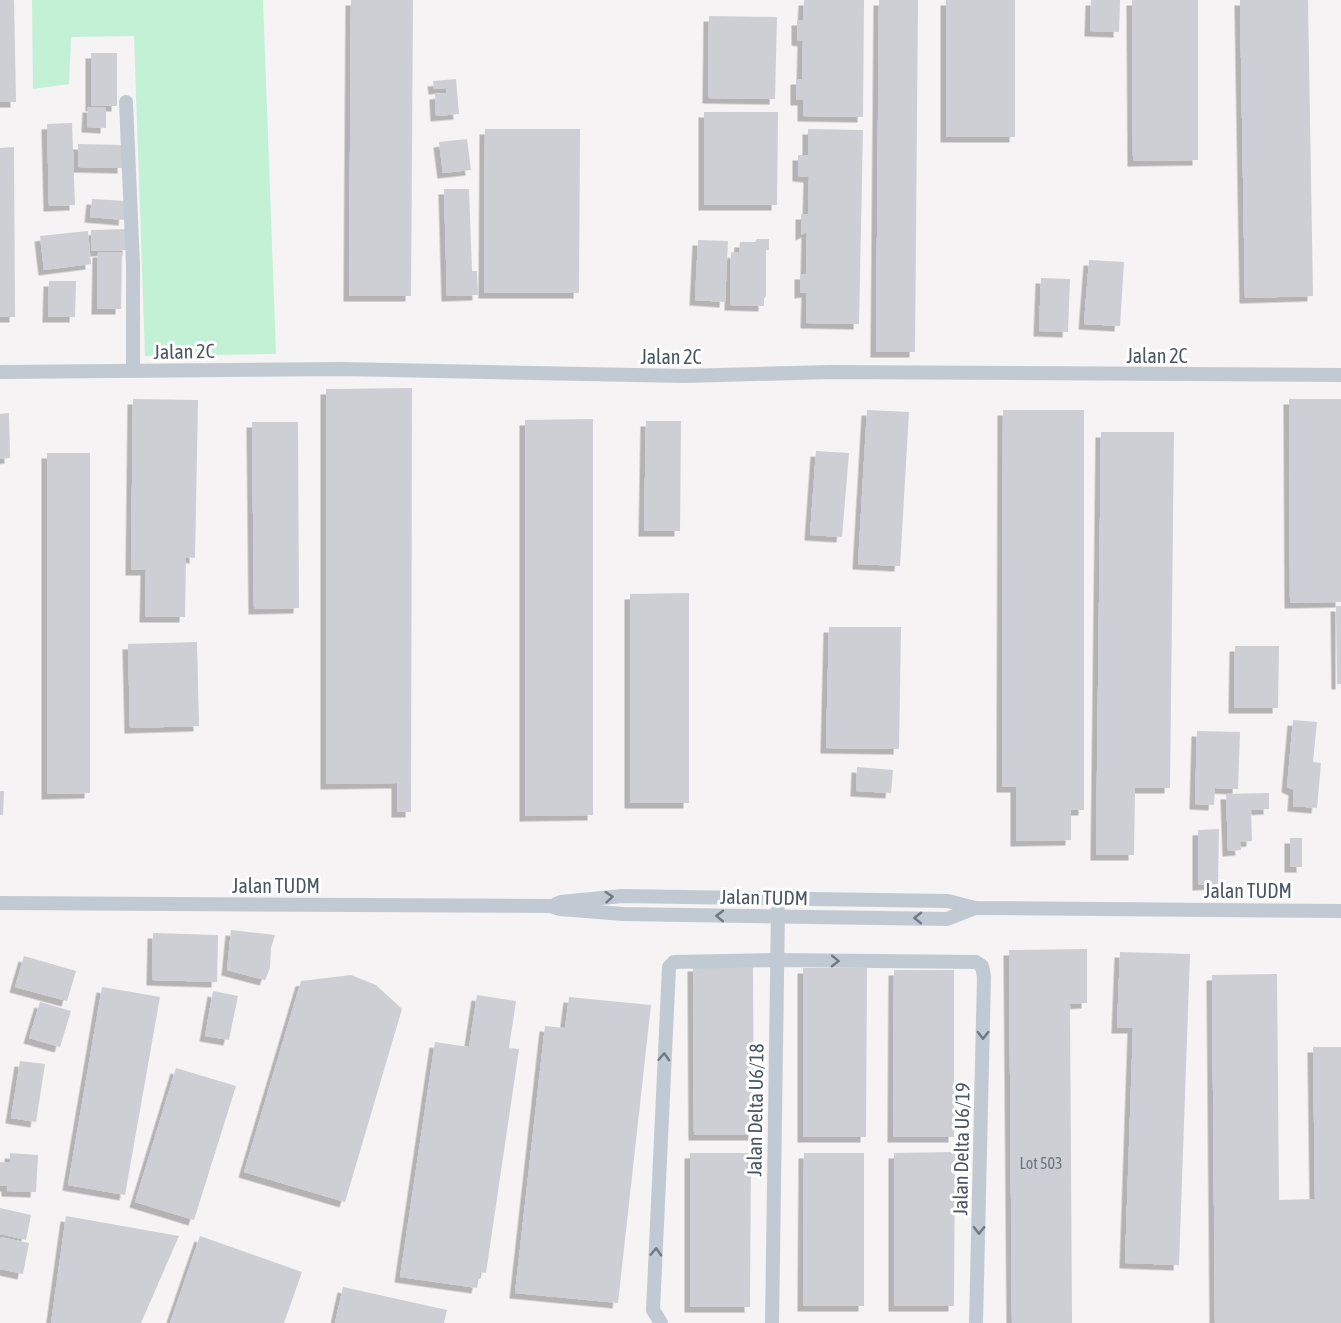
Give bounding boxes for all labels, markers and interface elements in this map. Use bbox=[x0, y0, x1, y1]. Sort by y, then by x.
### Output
street label: Jalan 2C bbox=[153, 339, 215, 363]
street label: Jalan 2C bbox=[1126, 344, 1188, 367]
street label: Jalan 2C bbox=[640, 345, 702, 368]
street label: Jalan TUDM bbox=[232, 874, 320, 897]
street label: Jalan TUDM bbox=[1204, 879, 1292, 902]
street label: Jalan TUDM bbox=[720, 885, 808, 909]
one-way arrow bbox=[604, 891, 613, 904]
one-way arrow bbox=[715, 910, 724, 922]
one-way arrow bbox=[914, 912, 923, 924]
one-way arrow bbox=[830, 954, 839, 967]
one-way arrow bbox=[977, 1031, 989, 1040]
street label: Jalan Delta U6/18 bbox=[742, 1043, 768, 1177]
one-way arrow bbox=[658, 1052, 671, 1061]
street label: Jalan Delta U6/19 bbox=[948, 1082, 974, 1216]
house number: Lot 503 bbox=[1019, 1154, 1063, 1172]
one-way arrow bbox=[973, 1225, 985, 1234]
one-way arrow bbox=[649, 1247, 662, 1256]

